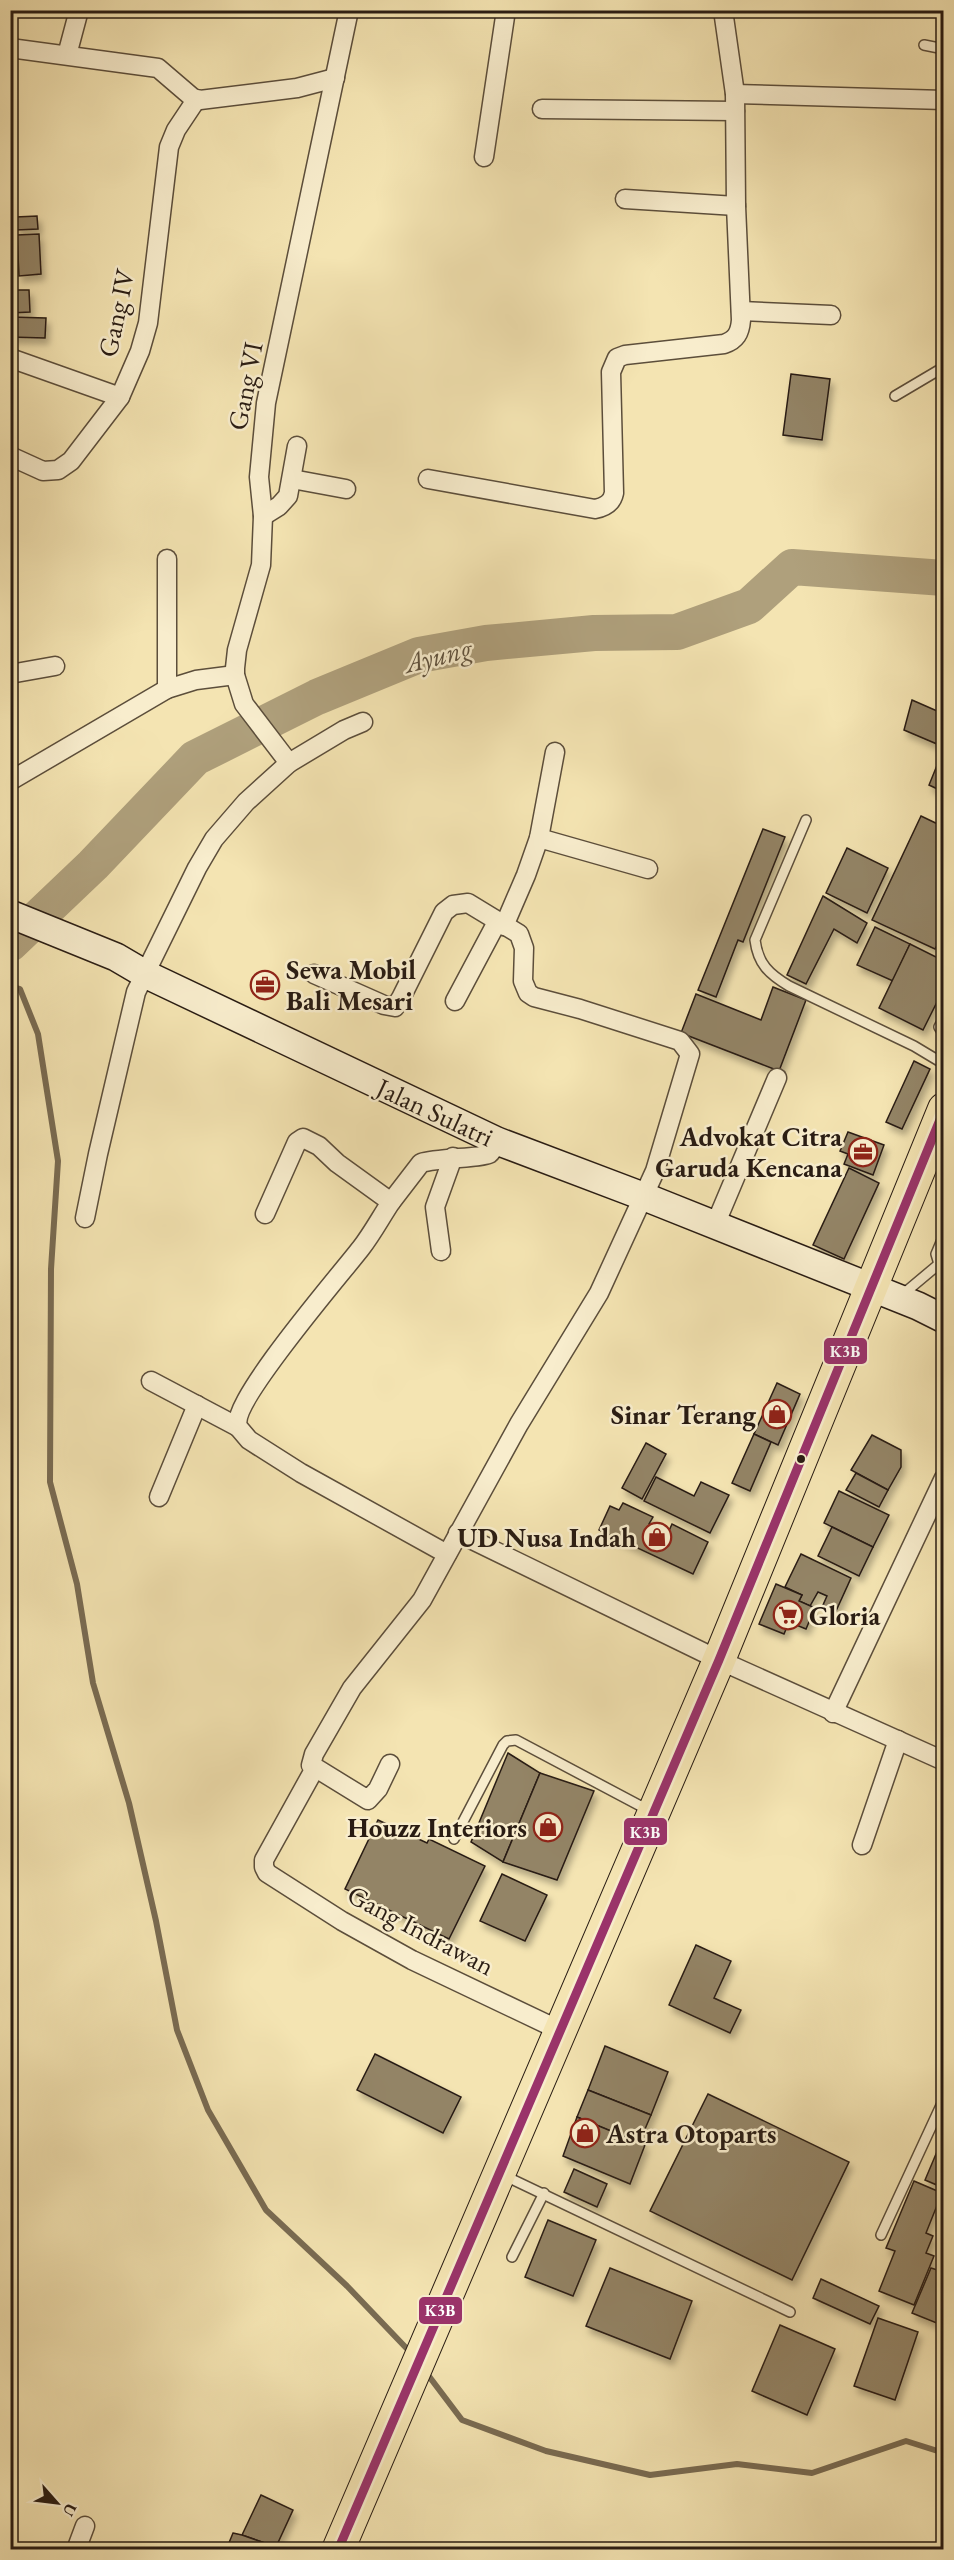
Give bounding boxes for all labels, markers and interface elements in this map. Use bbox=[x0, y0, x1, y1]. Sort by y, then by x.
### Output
street label: Gang IV bbox=[90, 265, 143, 360]
street label: Gang VI bbox=[219, 339, 271, 433]
water label: Ayung bbox=[399, 629, 477, 681]
place label: Sewa Mobil Bali Mesari bbox=[286, 952, 416, 1018]
office icon: Sewa Mobil Bali Mesari bbox=[249, 969, 281, 1001]
street label: Jalan Sulatri bbox=[369, 1069, 499, 1154]
place label: Advokat Citra Garuda Kencana bbox=[655, 1119, 842, 1185]
office icon: Advokat Citra Garuda Kencana bbox=[847, 1136, 879, 1168]
line badge: K3B bbox=[823, 1337, 868, 1365]
text: K3B bbox=[830, 1341, 860, 1362]
place label: Sinar Terang bbox=[611, 1397, 756, 1432]
shop icon: Sinar Terang bbox=[761, 1398, 793, 1430]
unlabelled marker bbox=[795, 1453, 807, 1465]
place label: UD Nusa Indah bbox=[457, 1520, 636, 1555]
shop icon: UD Nusa Indah bbox=[641, 1521, 673, 1553]
place label: Gloria bbox=[809, 1598, 880, 1633]
supermarket icon: Gloria bbox=[772, 1599, 804, 1631]
place label: Houzz Interiors bbox=[347, 1810, 527, 1845]
shop icon: Houzz Interiors bbox=[532, 1811, 564, 1843]
line badge: K3B bbox=[623, 1817, 668, 1846]
text: K3B bbox=[630, 1822, 660, 1843]
street label: Gang Indrawan bbox=[342, 1877, 500, 1983]
place label: Astra Otoparts bbox=[605, 2116, 777, 2151]
shop icon: Astra Otoparts bbox=[569, 2117, 601, 2149]
line badge: K3B bbox=[418, 2296, 463, 2325]
text: K3B bbox=[425, 2300, 455, 2321]
north arrow bbox=[27, 2473, 87, 2533]
text: U bbox=[58, 2500, 82, 2520]

